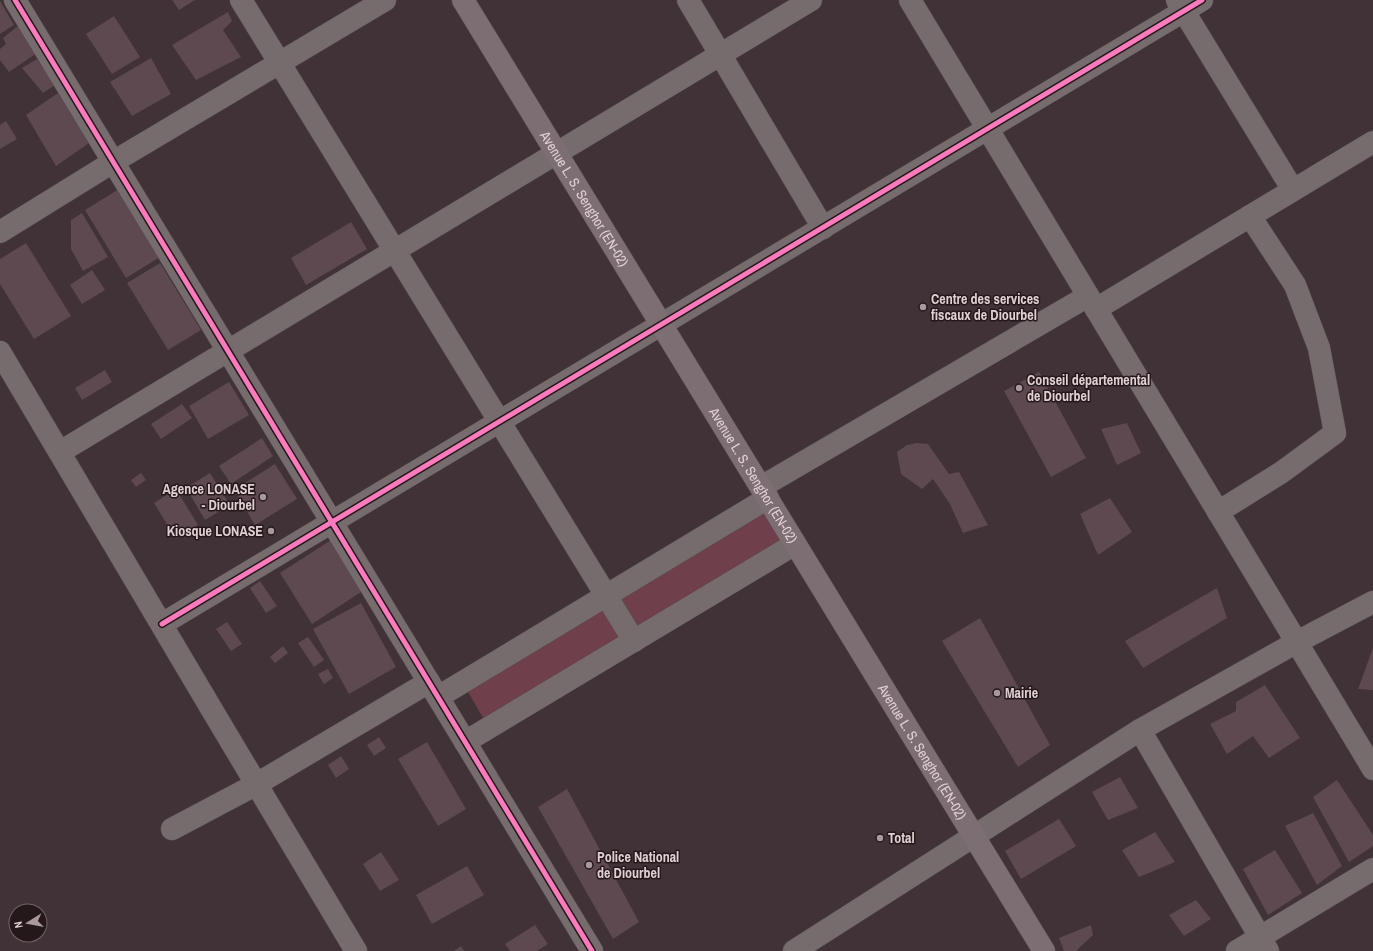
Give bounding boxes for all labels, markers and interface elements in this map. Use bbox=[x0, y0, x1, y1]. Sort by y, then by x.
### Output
street label: Avenue L. S. Senghor (EN-02) bbox=[536, 127, 633, 270]
place label: Centre des services fiscaux de Diourbel bbox=[931, 290, 1040, 324]
marker: Centre des services fiscaux de Diourbel bbox=[918, 302, 928, 312]
place label: Conseil départemental de Diourbel bbox=[1027, 371, 1150, 405]
marker: Conseil départemental de Diourbel bbox=[1014, 383, 1024, 393]
street label: Avenue L. S. Senghor (EN-02) bbox=[705, 403, 802, 547]
place label: Agence LONASE - Diourbel bbox=[163, 480, 255, 514]
marker: Agence LONASE - Diourbel bbox=[258, 492, 268, 502]
place label: Kiosque LONASE bbox=[167, 522, 263, 540]
marker: Kiosque LONASE bbox=[266, 526, 276, 536]
street label: Avenue L. S. Senghor (EN-02) bbox=[874, 680, 971, 823]
place label: Mairie bbox=[1005, 684, 1038, 702]
marker: Mairie bbox=[992, 688, 1002, 698]
place label: Total bbox=[888, 829, 915, 847]
marker: Total bbox=[875, 833, 885, 843]
place label: Police National de Diourbel bbox=[597, 848, 679, 882]
marker: Police National de Diourbel bbox=[584, 860, 594, 870]
north arrow bbox=[8, 903, 48, 943]
text: N bbox=[11, 920, 26, 929]

